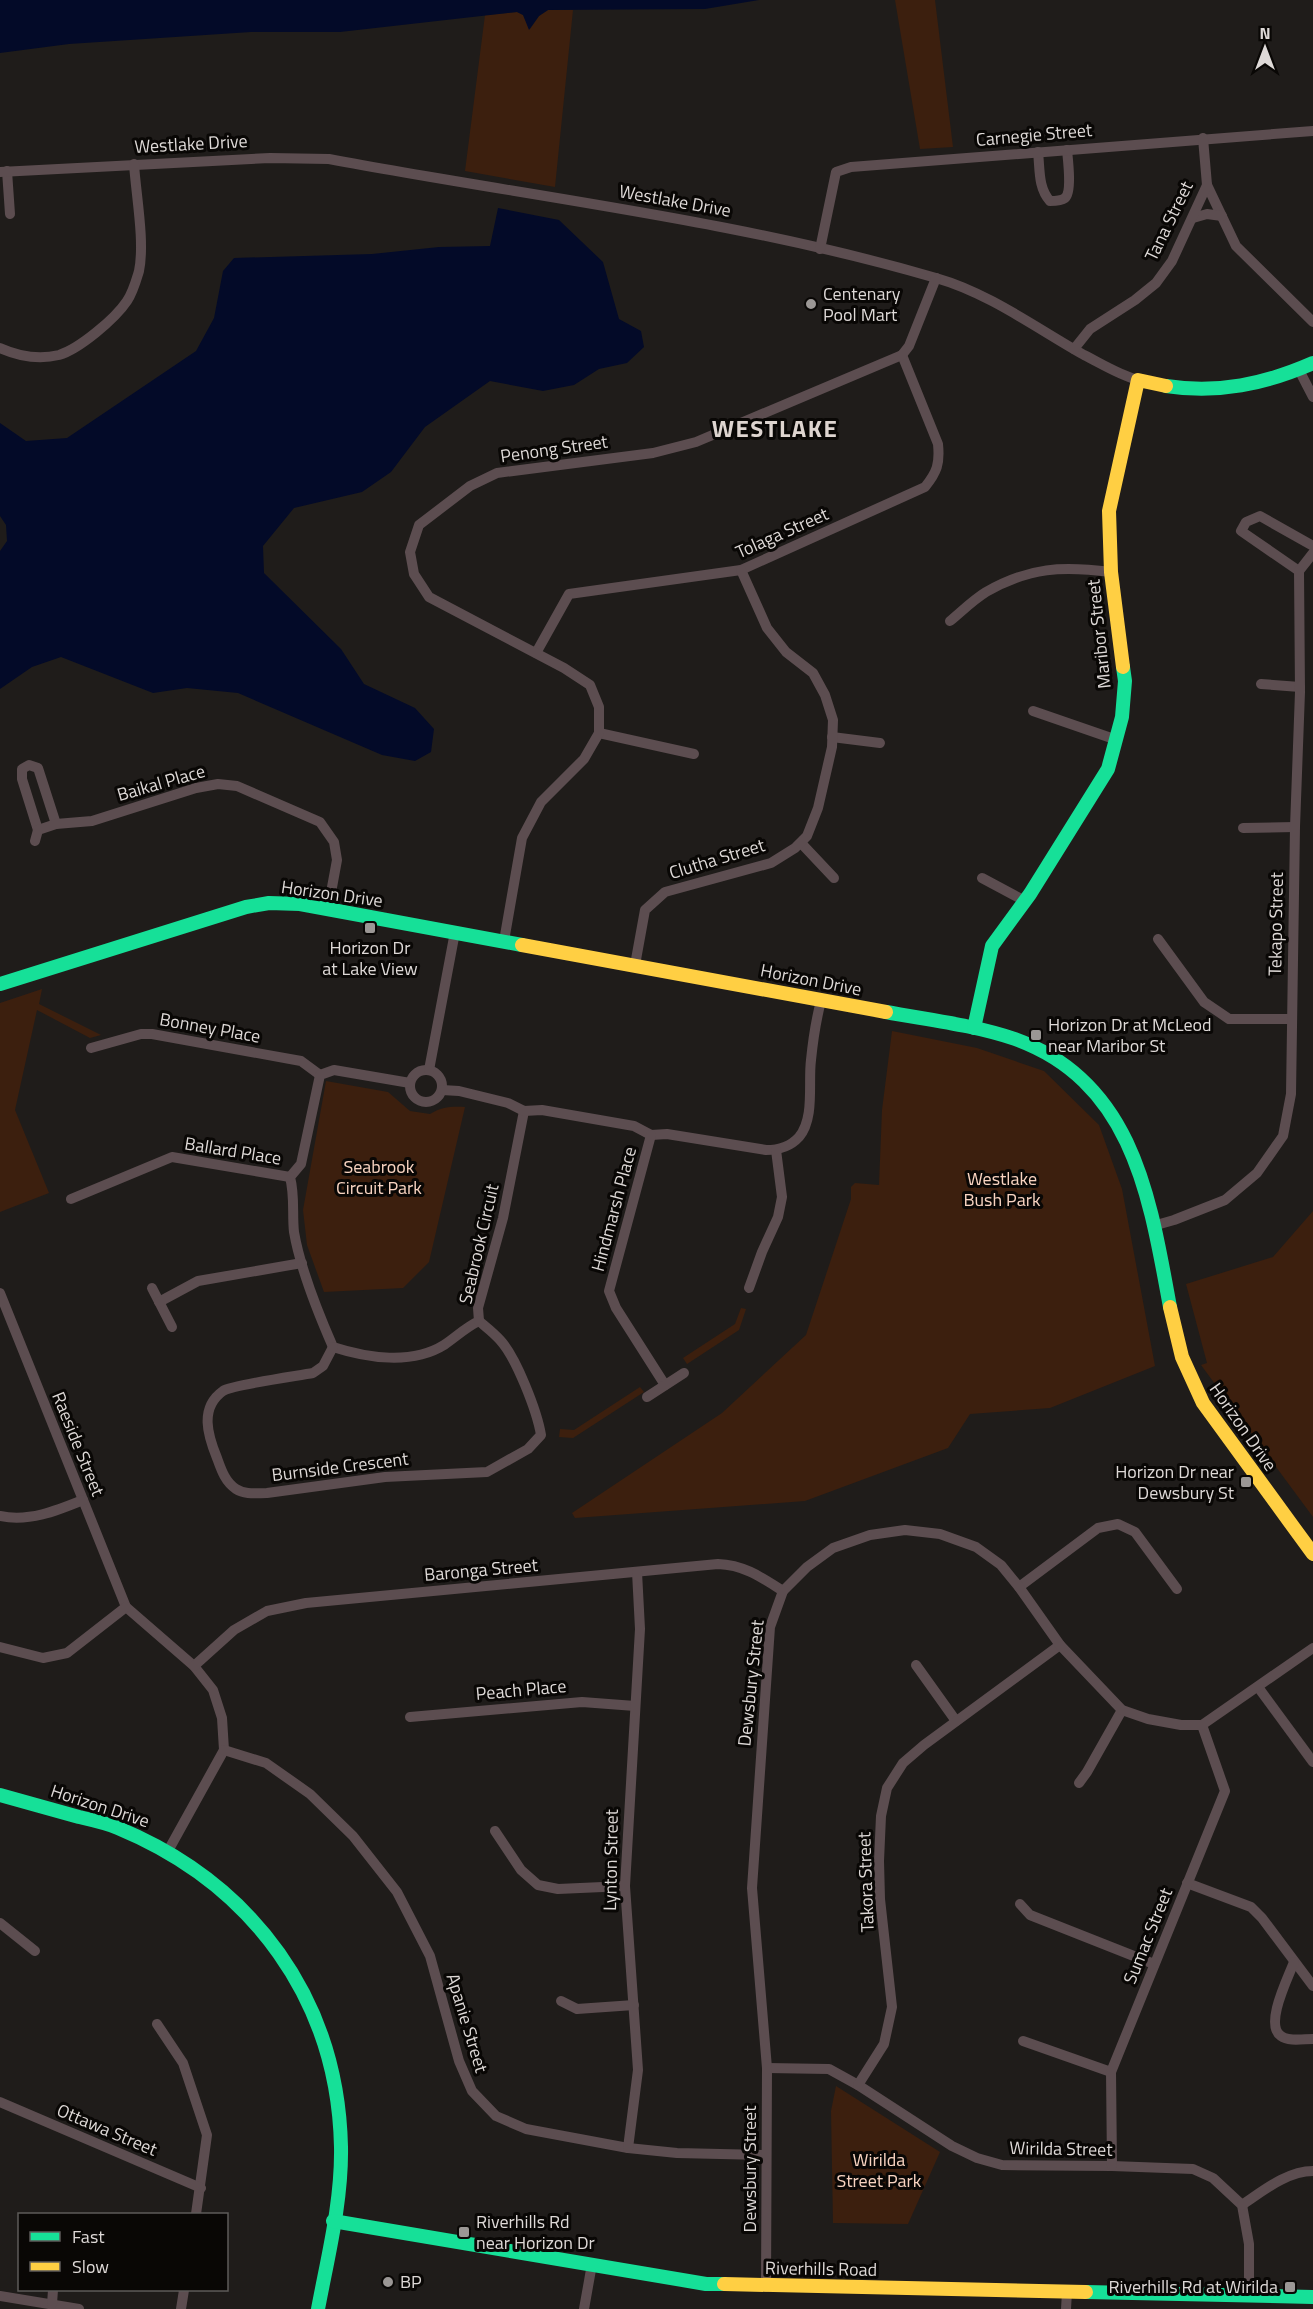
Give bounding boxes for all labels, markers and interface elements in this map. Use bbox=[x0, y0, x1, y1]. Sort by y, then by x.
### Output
north arrow bbox=[1235, 18, 1295, 78]
text: N bbox=[1259, 21, 1271, 45]
street label: Carnegie Street bbox=[975, 116, 1094, 153]
street label: Westlake Drive bbox=[134, 127, 248, 160]
street label: Tana Street bbox=[1138, 176, 1200, 265]
street label: Westlake Drive bbox=[617, 177, 733, 224]
place label: Centenary Pool Mart bbox=[823, 280, 901, 328]
marker: Centenary Pool Mart bbox=[804, 297, 818, 311]
district label: WESTLAKE bbox=[712, 410, 838, 446]
street label: Penong Street bbox=[498, 428, 610, 469]
street label: Tolaga Street bbox=[731, 500, 833, 565]
street label: Maribor Street bbox=[1079, 577, 1118, 690]
street label: Baikal Place bbox=[114, 757, 208, 808]
street label: Clutha Street bbox=[666, 831, 769, 886]
street label: Tekapo Street bbox=[1261, 871, 1290, 976]
street label: Horizon Drive bbox=[280, 873, 385, 914]
marker: Horizon Dr at Lake View bbox=[363, 921, 377, 935]
place label: Horizon Dr at Lake View bbox=[322, 934, 418, 982]
street label: Horizon Drive bbox=[758, 956, 864, 1003]
street label: Bonney Place bbox=[157, 1005, 263, 1050]
place label: Horizon Dr at McLeod near Maribor St bbox=[1048, 1011, 1212, 1059]
marker: Horizon Dr at McLeod near Maribor St bbox=[1029, 1028, 1043, 1042]
street label: Ballard Place bbox=[183, 1130, 283, 1171]
street label: Hindmarsh Place bbox=[584, 1143, 643, 1274]
park label: Seabrook Circuit Park bbox=[336, 1153, 422, 1201]
park label: Westlake Bush Park bbox=[963, 1165, 1041, 1213]
street label: Seabrook Circuit bbox=[452, 1181, 506, 1307]
street label: Horizon Drive bbox=[1203, 1377, 1284, 1476]
street label: Raeside Street bbox=[45, 1388, 112, 1501]
street label: Burnside Crescent bbox=[270, 1445, 410, 1488]
place label: Horizon Dr near Dewsbury St bbox=[1115, 1458, 1235, 1506]
marker: Horizon Dr near Dewsbury St bbox=[1239, 1475, 1253, 1489]
street label: Baronga Street bbox=[423, 1551, 540, 1588]
street label: Dewsbury Street bbox=[730, 1618, 771, 1747]
street label: Peach Place bbox=[475, 1672, 567, 1707]
street label: Horizon Drive bbox=[47, 1777, 153, 1834]
street label: Lynton Street bbox=[596, 1808, 625, 1911]
street label: Takora Street bbox=[850, 1831, 881, 1933]
street label: Sumac Street bbox=[1116, 1883, 1179, 1988]
street label: Apanie Street bbox=[440, 1970, 496, 2076]
street label: Ottawa Street bbox=[53, 2096, 162, 2163]
street label: Dewsbury Street bbox=[736, 2105, 763, 2232]
street label: Wirilda Street bbox=[1009, 2134, 1113, 2163]
park label: Wirilda Street Park bbox=[837, 2146, 922, 2194]
place label: Riverhills Rd near Horizon Dr bbox=[476, 2208, 595, 2256]
legend bbox=[18, 2213, 228, 2291]
text: Fast bbox=[72, 2223, 105, 2250]
marker: Riverhills Rd near Horizon Dr bbox=[457, 2225, 471, 2239]
text: Slow bbox=[72, 2253, 109, 2280]
street label: Riverhills Road bbox=[765, 2254, 877, 2283]
place label: BP bbox=[400, 2268, 422, 2295]
place label: Riverhills Rd at Wirilda bbox=[1108, 2273, 1278, 2300]
marker: BP bbox=[381, 2275, 395, 2289]
marker: Riverhills Rd at Wirilda bbox=[1283, 2280, 1297, 2294]

